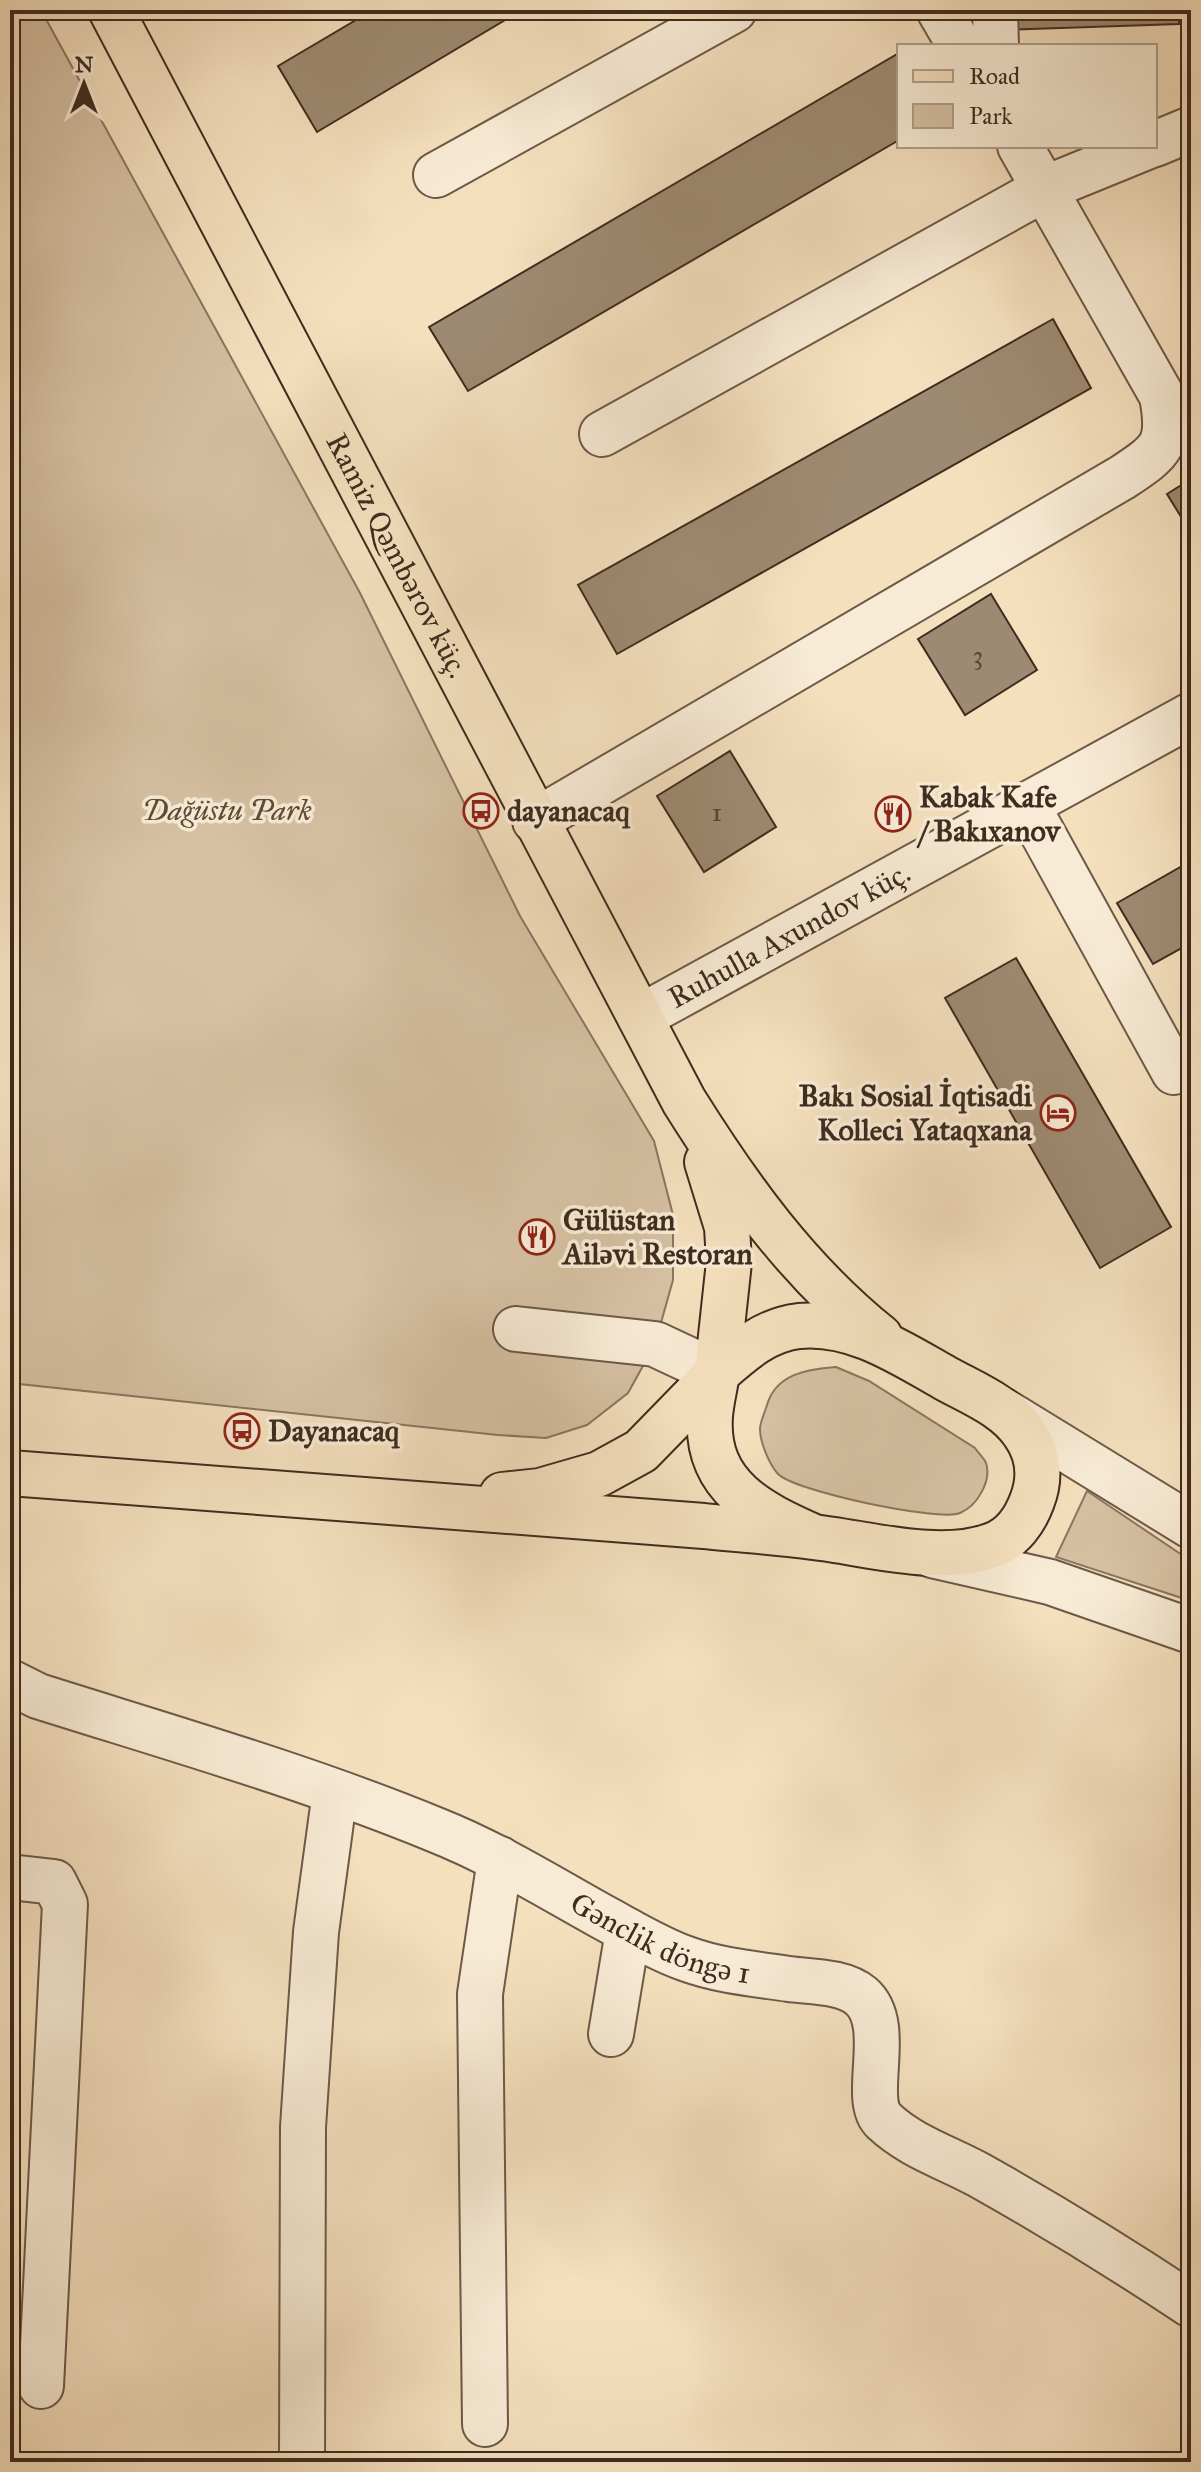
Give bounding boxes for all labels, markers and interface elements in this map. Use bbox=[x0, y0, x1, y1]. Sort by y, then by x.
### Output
north arrow bbox=[44, 44, 124, 124]
legend bbox=[897, 44, 1157, 148]
text: N bbox=[75, 51, 94, 78]
text: Road bbox=[969, 61, 1020, 91]
text: Park bbox=[969, 101, 1013, 131]
street label: Ramiz Qəmbərov küç. bbox=[318, 427, 476, 684]
house number: 3 bbox=[973, 639, 983, 671]
place label: Kabak Kafe / Bakıxanov bbox=[916, 779, 1062, 849]
park label: Dağüstu Park bbox=[142, 792, 312, 828]
bus stop icon: dayanacaq bbox=[462, 792, 500, 830]
place label: dayanacaq bbox=[507, 793, 631, 829]
restaurant icon: Kabak Kafe / Bakıxanov bbox=[874, 795, 912, 833]
house number: 1 bbox=[712, 796, 722, 828]
street label: Ruhulla Axundov küç. bbox=[662, 854, 916, 1016]
place label: Bakı Sosial İqtisadi Kolleci Yataqxana bbox=[799, 1077, 1033, 1148]
hotel icon: Bakı Sosial İqtisadi Kolleci Yataqxana bbox=[1039, 1094, 1077, 1132]
place label: Gülüstan Ailəvi Restoran bbox=[561, 1202, 753, 1272]
restaurant icon: Gülüstan Ailəvi Restoran bbox=[518, 1218, 556, 1256]
bus stop icon: Dayanacaq bbox=[223, 1412, 261, 1450]
place label: Dayanacaq bbox=[268, 1413, 401, 1449]
street label: Gənclik döngə 1 bbox=[564, 1885, 753, 1991]

